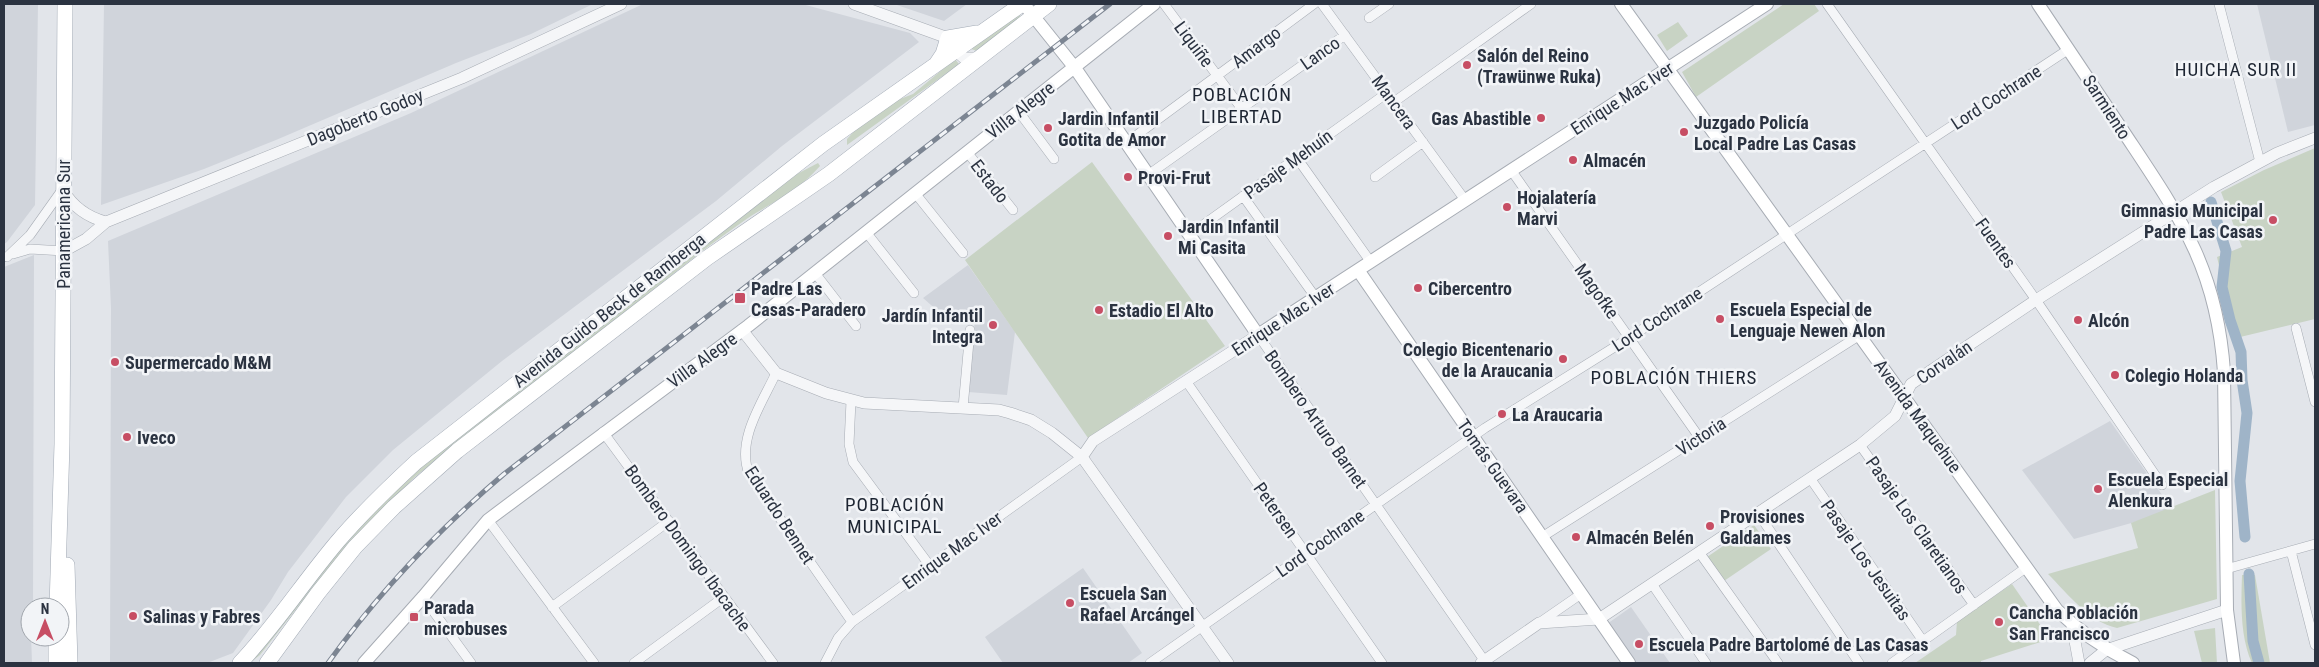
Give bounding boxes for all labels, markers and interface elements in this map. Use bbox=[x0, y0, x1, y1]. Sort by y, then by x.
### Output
street label: Liquiñe bbox=[1170, 17, 1218, 71]
street label: Amargo bbox=[1227, 22, 1285, 72]
street label: Lanco bbox=[1296, 32, 1344, 74]
place label: Salón del Reino (Trawünwe Ruka) bbox=[1477, 45, 1601, 88]
street label: Enrique Mac Iver bbox=[1567, 57, 1678, 139]
district label: HUICHA SUR II bbox=[2175, 58, 2297, 81]
marker: Salón del Reino (Trawünwe Ruka) bbox=[1461, 59, 1473, 71]
street label: Lord Cochrane bbox=[1947, 60, 2045, 134]
street label: Mancera bbox=[1367, 71, 1421, 133]
street label: Sarmiento bbox=[2078, 71, 2136, 143]
street label: Villa Alegre bbox=[982, 77, 1058, 143]
district label: POBLACIÓN LIBERTAD bbox=[1192, 83, 1292, 128]
street label: Dagoberto Godoy bbox=[304, 84, 427, 150]
place label: Jardin Infantil Gotita de Amor bbox=[1058, 108, 1166, 150]
place label: Gas Abastible bbox=[1431, 108, 1531, 129]
marker: Gas Abastible bbox=[1535, 112, 1547, 124]
place label: Juzgado Policía Local Padre Las Casas bbox=[1694, 112, 1856, 154]
marker: Jardin Infantil Gotita de Amor bbox=[1042, 122, 1054, 134]
street label: Pasaje Mehuín bbox=[1240, 125, 1336, 203]
marker: Juzgado Policía Local Padre Las Casas bbox=[1678, 126, 1690, 138]
place label: Almacén bbox=[1583, 150, 1646, 171]
marker: Almacén bbox=[1567, 154, 1579, 166]
street label: Estado bbox=[967, 155, 1013, 207]
street label: Panamericana Sur bbox=[53, 159, 74, 289]
place label: Provi-Frut bbox=[1138, 167, 1211, 188]
marker: Provi-Frut bbox=[1122, 171, 1134, 183]
place label: Hojalatería Marvi bbox=[1517, 187, 1596, 229]
place label: Gimnasio Municipal Padre Las Casas bbox=[2121, 200, 2263, 242]
marker: Hojalatería Marvi bbox=[1501, 201, 1513, 213]
street label: Fuentes bbox=[1971, 214, 2021, 272]
marker: Gimnasio Municipal Padre Las Casas bbox=[2267, 214, 2279, 226]
place label: Jardin Infantil Mi Casita bbox=[1178, 216, 1279, 258]
street label: Avenida Guido Beck de Ramberga bbox=[509, 228, 709, 392]
marker: Jardin Infantil Mi Casita bbox=[1162, 230, 1174, 242]
street label: Magofke bbox=[1571, 260, 1623, 322]
place label: Padre Las Casas-Paradero bbox=[751, 278, 866, 320]
street label: Enrique Mac Iver bbox=[1228, 278, 1339, 360]
place label: Cibercentro bbox=[1428, 278, 1512, 299]
marker: Cibercentro bbox=[1412, 282, 1424, 294]
street label: Lord Cochrane bbox=[1608, 282, 1706, 356]
marker: Padre Las Casas-Paradero bbox=[733, 291, 747, 305]
place label: Escuela Especial de Lenguaje Newen Alon bbox=[1730, 299, 1885, 341]
place label: Estadio El Alto bbox=[1109, 300, 1214, 321]
marker: Estadio El Alto bbox=[1093, 304, 1105, 316]
place label: Jardín Infantil Integra bbox=[882, 305, 983, 347]
place label: Alcón bbox=[2088, 310, 2129, 331]
marker: Escuela Especial de Lenguaje Newen Alon bbox=[1714, 313, 1726, 325]
marker: Alcón bbox=[2072, 314, 2084, 326]
marker: Jardín Infantil Integra bbox=[987, 319, 999, 331]
street label: Villa Alegre bbox=[663, 328, 741, 392]
street label: Corvalán bbox=[1912, 336, 1976, 388]
place label: Colegio Bicentenario de la Araucania bbox=[1403, 339, 1553, 381]
street label: Bombero Arturo Barnet bbox=[1261, 346, 1371, 492]
place label: Supermercado M&M bbox=[125, 352, 271, 373]
marker: Colegio Bicentenario de la Araucania bbox=[1557, 353, 1569, 365]
street label: Avenida Maquehue bbox=[1870, 355, 1966, 477]
marker: Supermercado M&M bbox=[109, 356, 121, 368]
place label: Colegio Holanda bbox=[2125, 365, 2243, 386]
district label: POBLACIÓN THIERS bbox=[1591, 366, 1757, 389]
marker: Colegio Holanda bbox=[2109, 369, 2121, 381]
place label: La Araucaria bbox=[1512, 404, 1603, 425]
marker: La Araucaria bbox=[1496, 408, 1508, 420]
street label: Victoria bbox=[1672, 412, 1730, 460]
street label: Tomás Guevara bbox=[1453, 415, 1533, 517]
place label: Iveco bbox=[137, 427, 176, 448]
marker: Iveco bbox=[121, 431, 133, 443]
street label: Pasaje Los Claretianos bbox=[1862, 452, 1972, 598]
street label: Bombero Domingo Ibacache bbox=[621, 461, 755, 635]
street label: Eduardo Bennet bbox=[741, 462, 819, 568]
place label: Escuela Especial Alenkura bbox=[2108, 469, 2228, 511]
street label: Petersen bbox=[1249, 478, 1303, 542]
marker: Escuela Especial Alenkura bbox=[2092, 483, 2104, 495]
district label: POBLACIÓN MUNICIPAL bbox=[845, 493, 945, 538]
street label: Pasaje Los Jesuitas bbox=[1817, 496, 1915, 624]
street label: Lord Cochrane bbox=[1272, 505, 1368, 581]
street label: Enrique Mac Iver bbox=[898, 506, 1006, 593]
place label: Provisiones Galdames bbox=[1720, 506, 1805, 548]
marker: Provisiones Galdames bbox=[1704, 520, 1716, 532]
place label: Almacén Belén bbox=[1586, 527, 1694, 548]
marker: Almacén Belén bbox=[1570, 531, 1582, 543]
place label: Escuela San Rafael Arcángel bbox=[1080, 583, 1195, 625]
north arrow bbox=[20, 597, 70, 647]
place label: Parada microbuses bbox=[424, 597, 508, 639]
marker: Escuela San Rafael Arcángel bbox=[1064, 597, 1076, 609]
text: N bbox=[41, 601, 49, 617]
place label: Cancha Población San Francisco bbox=[2009, 602, 2138, 644]
place label: Salinas y Fabres bbox=[143, 606, 260, 627]
marker: Salinas y Fabres bbox=[127, 610, 139, 622]
marker: Parada microbuses bbox=[408, 611, 420, 623]
marker: Cancha Población San Francisco bbox=[1993, 616, 2005, 628]
place label: Escuela Padre Bartolomé de Las Casas bbox=[1649, 634, 1928, 655]
marker: Escuela Padre Bartolomé de Las Casas bbox=[1633, 638, 1645, 650]

